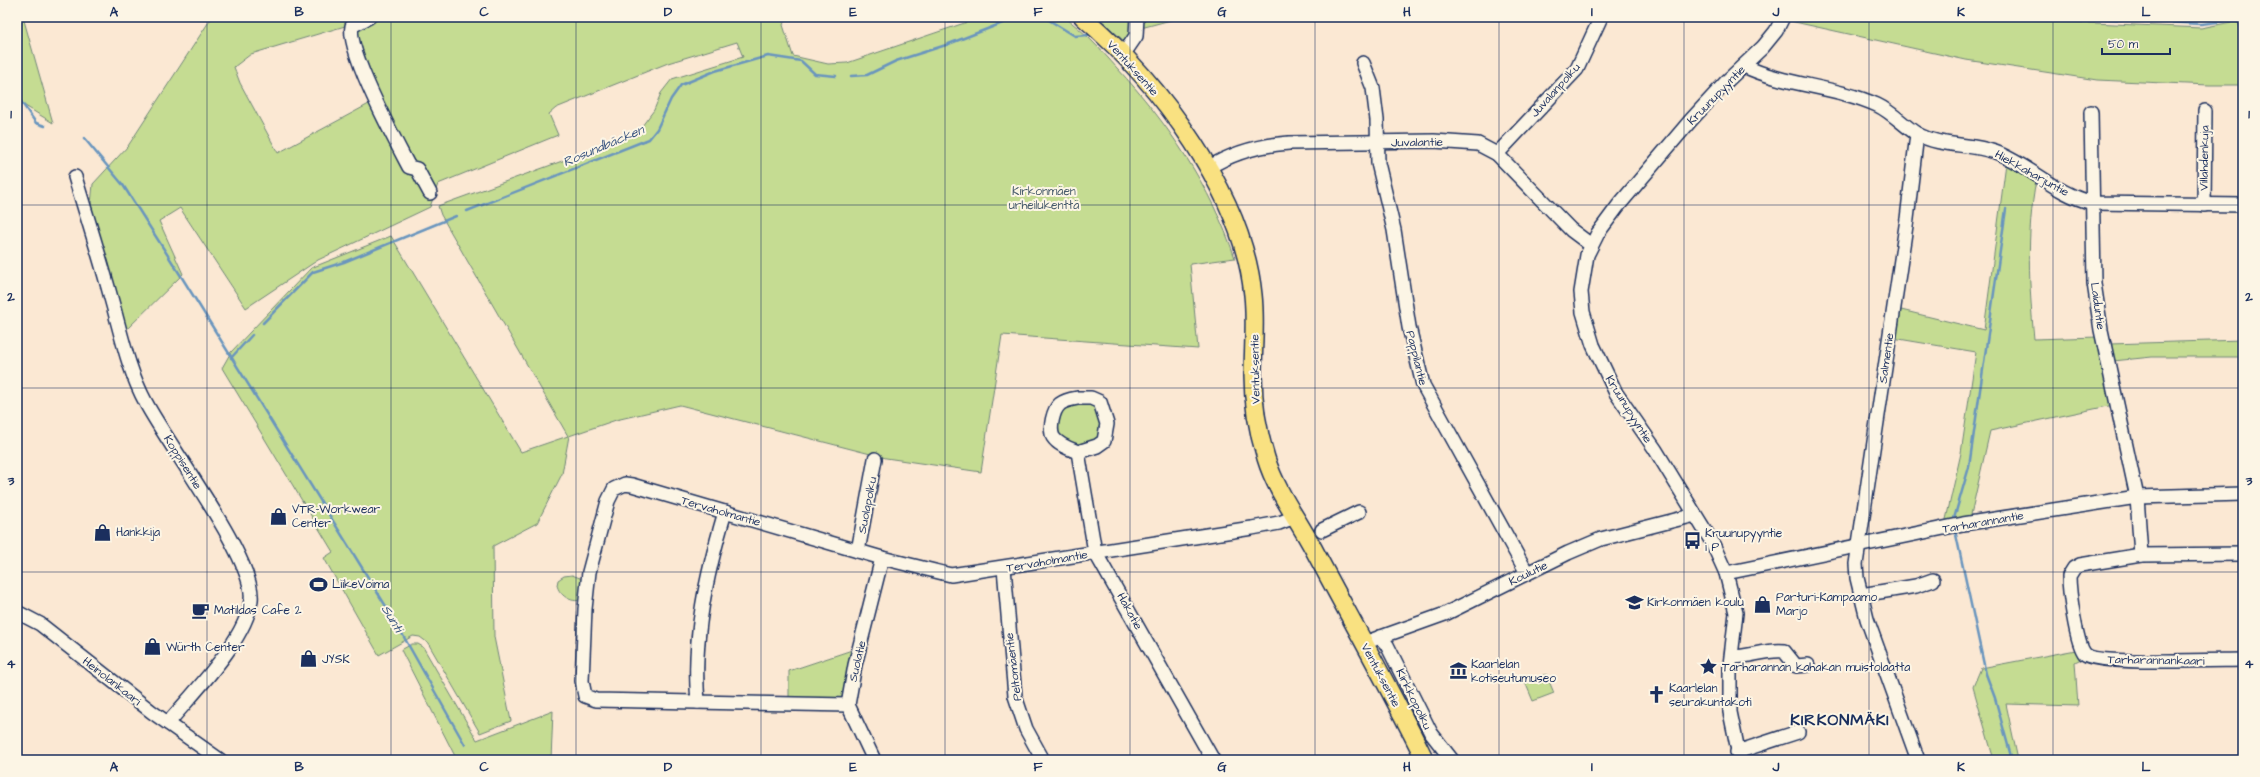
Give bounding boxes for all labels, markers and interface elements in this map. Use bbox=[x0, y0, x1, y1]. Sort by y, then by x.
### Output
text: A bbox=[110, 3, 119, 21]
text: B bbox=[294, 3, 304, 21]
text: C bbox=[479, 3, 489, 21]
text: D bbox=[664, 3, 673, 21]
text: E bbox=[849, 3, 857, 21]
text: F bbox=[1033, 3, 1043, 21]
text: G bbox=[1217, 3, 1227, 21]
text: H bbox=[1403, 3, 1411, 21]
text: I bbox=[1591, 3, 1593, 21]
text: J bbox=[1772, 3, 1780, 21]
text: K bbox=[1957, 3, 1965, 21]
text: L bbox=[2141, 3, 2151, 21]
scale bar bbox=[2102, 30, 2170, 56]
text: 50 m bbox=[2108, 36, 2139, 53]
street label: Ventuksentie bbox=[1103, 37, 1163, 100]
street label: Juvalanpolku bbox=[1526, 60, 1584, 121]
street label: Kruunupyyntie bbox=[1683, 61, 1750, 130]
text: 1 bbox=[10, 105, 12, 123]
text: 1 bbox=[2248, 105, 2250, 123]
water label: Rosundbäcken bbox=[560, 120, 648, 171]
street label: Villahdenkuja bbox=[2195, 125, 2214, 191]
street label: Juvalantie bbox=[1391, 134, 1444, 151]
street label: Hiekkaharjuntie bbox=[1992, 146, 2072, 201]
park label: Kirkonmäen urheilukenttä bbox=[1009, 183, 1079, 214]
street label: Laiduntie bbox=[2086, 281, 2109, 331]
text: 2 bbox=[6, 288, 15, 306]
text: 2 bbox=[2244, 288, 2253, 306]
street label: Pappilantie bbox=[1401, 329, 1432, 388]
street label: Salmentie bbox=[1875, 331, 1899, 384]
street label: Ventuksentie bbox=[1246, 333, 1265, 404]
street label: Kruunupyyntie bbox=[1600, 372, 1657, 447]
street label: Koppisentie bbox=[159, 432, 206, 493]
text: 3 bbox=[7, 472, 15, 490]
text: 3 bbox=[2245, 472, 2253, 490]
street label: Suolapolku bbox=[854, 475, 881, 535]
street label: Tervaholmantie bbox=[679, 492, 763, 531]
place label: VTR-Workwear Center bbox=[292, 501, 381, 532]
shop icon: VTR-Workwear Center bbox=[269, 506, 289, 526]
street label: Tarharannantie bbox=[1941, 507, 2026, 538]
shop icon: Hankkija bbox=[93, 522, 113, 542]
place label: Hankkija bbox=[116, 524, 160, 541]
place label: Kruunupyyntie i P bbox=[1705, 525, 1783, 556]
bus stop icon: Kruunupyyntie i P bbox=[1682, 530, 1702, 550]
street label: Tervaholmantie bbox=[1005, 546, 1089, 577]
street label: Koulutie bbox=[1506, 557, 1551, 590]
sports icon: LiikeVoima bbox=[309, 574, 329, 594]
place label: LiikeVoima bbox=[332, 576, 389, 593]
place label: Parturi-Kampaamo Marjo bbox=[1776, 589, 1877, 620]
street label: Hakatie bbox=[1112, 590, 1147, 633]
school or university icon: Kirkonmäen koulu bbox=[1624, 592, 1644, 612]
place label: Kirkonmäen koulu bbox=[1647, 594, 1744, 611]
shop icon: Parturi-Kampaamo Marjo bbox=[1753, 594, 1773, 614]
cafe icon: Matildas Cafe 2 bbox=[191, 600, 211, 620]
place label: Matildas Cafe 2 bbox=[214, 602, 302, 619]
water label: Sunti bbox=[377, 602, 408, 637]
street label: Peltomäentie bbox=[1001, 631, 1026, 702]
shop icon: Würth Center bbox=[143, 637, 163, 657]
street label: Suolatie bbox=[845, 638, 871, 683]
place label: Würth Center bbox=[166, 639, 245, 656]
street label: Ventuksentie bbox=[1357, 640, 1405, 711]
shop icon: JYSK bbox=[299, 649, 319, 669]
place label: JYSK bbox=[322, 651, 350, 668]
street label: Tarharannankaari bbox=[2107, 651, 2205, 670]
street label: Heinolankaari bbox=[79, 653, 145, 710]
text: 4 bbox=[7, 655, 16, 673]
text: 4 bbox=[2245, 655, 2254, 673]
place label: Kaarlelan kotiseutumuseo bbox=[1471, 656, 1556, 687]
place icon: Tarharannan kahakan muistolaatta bbox=[1699, 657, 1719, 677]
place label: Tarharannan kahakan muistolaatta bbox=[1722, 659, 1910, 676]
museum icon: Kaarlelan kotiseutumuseo bbox=[1448, 661, 1468, 681]
street label: Kirkkopolku bbox=[1391, 666, 1436, 733]
place label: Kaarlelan seurakuntakoti bbox=[1669, 680, 1752, 711]
church icon: Kaarlelan seurakuntakoti bbox=[1646, 685, 1666, 705]
district label: KIRKONMÄKI bbox=[1790, 709, 1890, 731]
text: A bbox=[110, 758, 119, 776]
text: B bbox=[294, 758, 304, 776]
text: C bbox=[479, 758, 489, 776]
text: D bbox=[664, 758, 673, 776]
text: E bbox=[849, 758, 857, 776]
text: F bbox=[1033, 758, 1043, 776]
text: G bbox=[1217, 758, 1227, 776]
text: H bbox=[1403, 758, 1411, 776]
text: I bbox=[1591, 758, 1593, 776]
text: J bbox=[1772, 758, 1780, 776]
text: K bbox=[1957, 758, 1965, 776]
text: L bbox=[2141, 758, 2151, 776]

